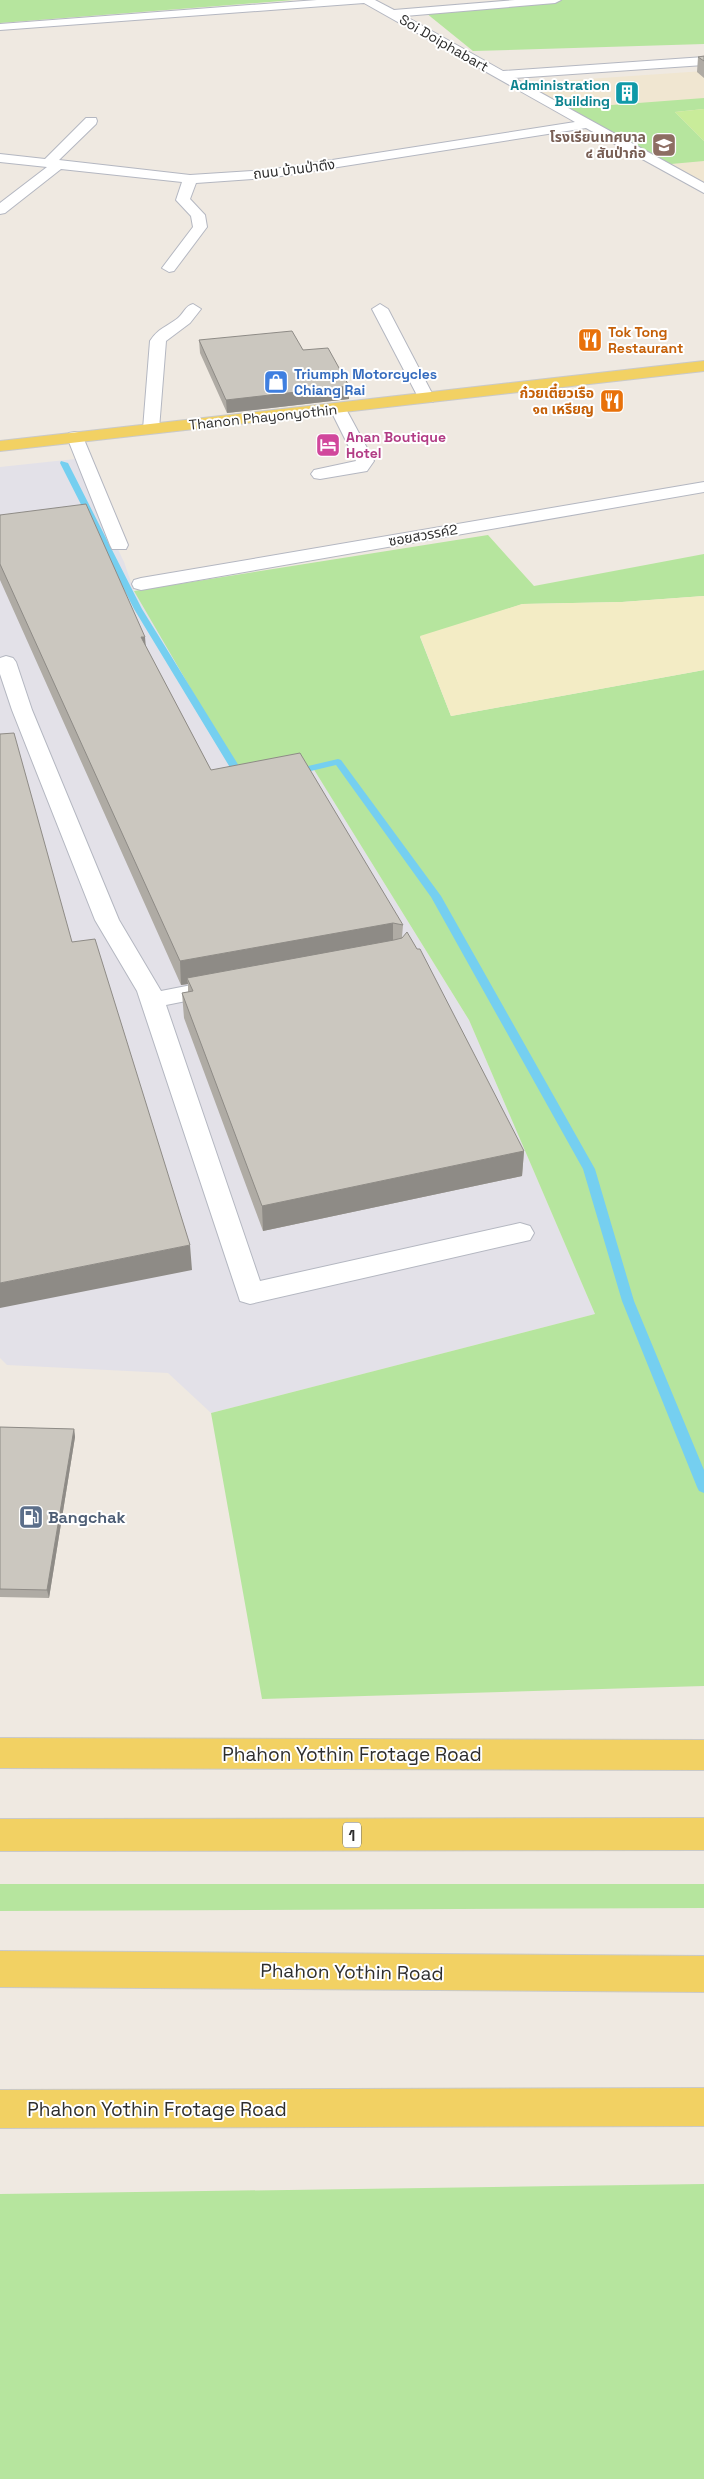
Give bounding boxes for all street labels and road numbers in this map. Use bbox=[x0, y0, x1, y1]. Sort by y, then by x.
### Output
street label: Soi Doiphabart bbox=[396, 10, 492, 76]
street label: ถนน บ้านป่าตึง bbox=[252, 155, 336, 183]
street label: Thanon Phayonyothin bbox=[188, 400, 338, 434]
street label: ซอยสวรรค์2 bbox=[387, 520, 459, 550]
street label: Phahon Yothin Frotage Road bbox=[222, 1742, 482, 1767]
road number: 1 bbox=[343, 1822, 361, 1848]
street label: Phahon Yothin Road bbox=[260, 1958, 444, 1986]
street label: Phahon Yothin Frotage Road bbox=[27, 2097, 287, 2122]

